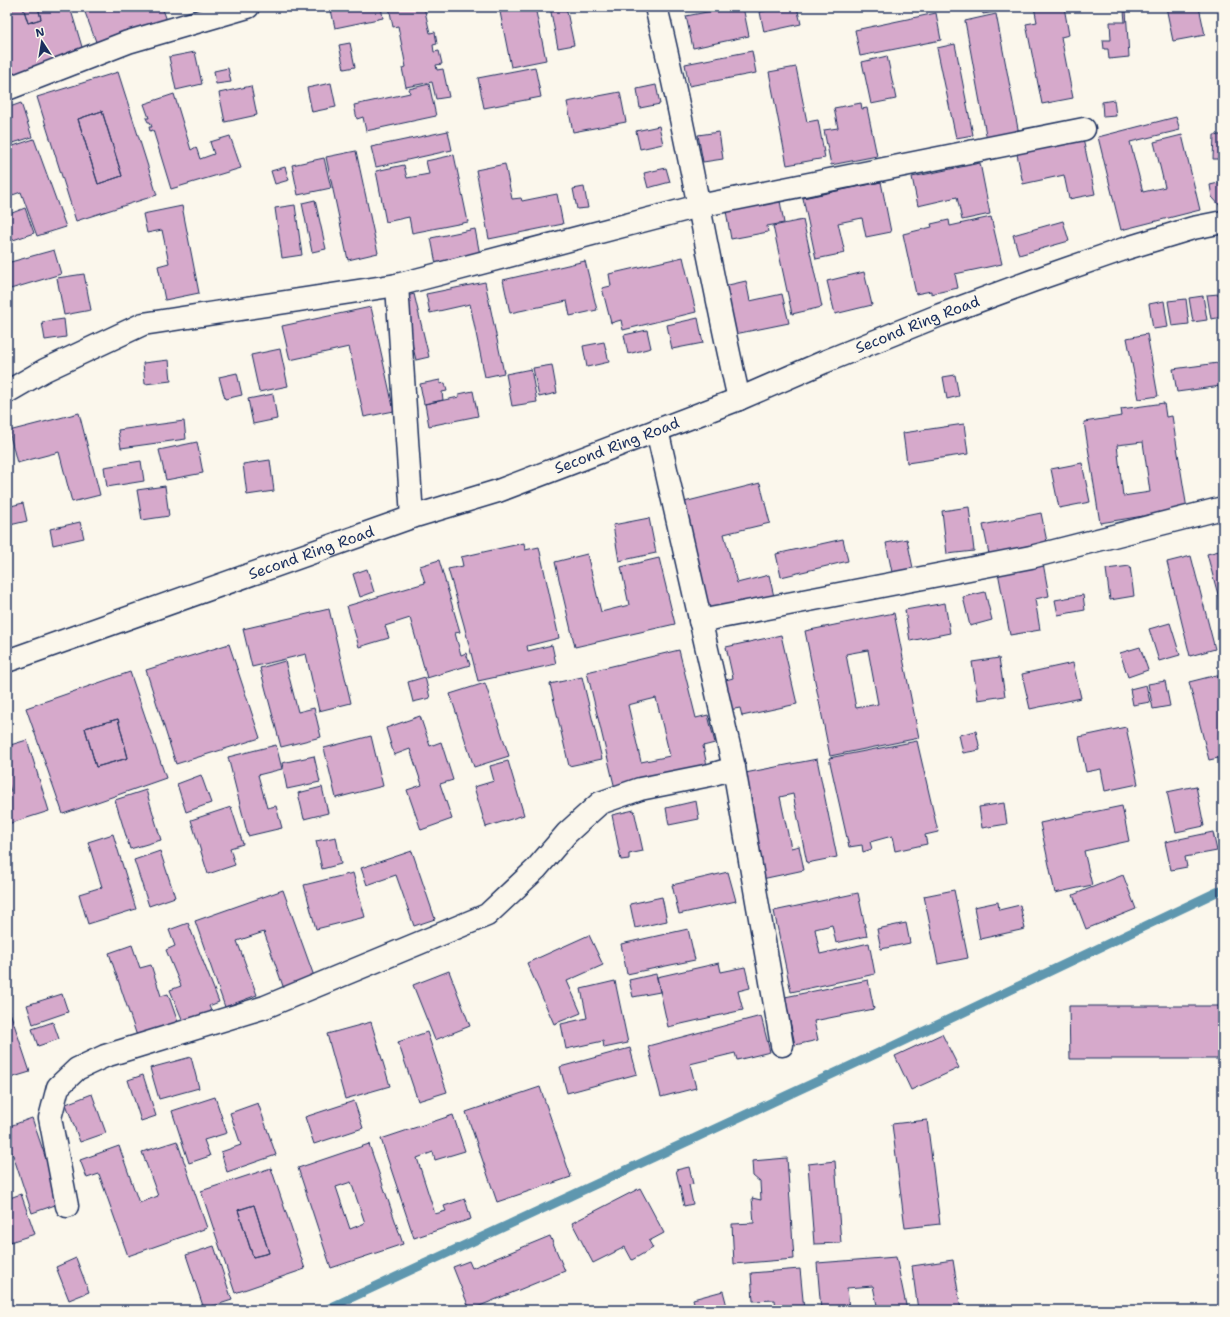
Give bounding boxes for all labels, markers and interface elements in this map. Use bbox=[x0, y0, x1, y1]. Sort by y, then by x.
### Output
north arrow bbox=[22, 22, 62, 62]
text: N bbox=[34, 24, 46, 41]
street label: Second Ring Road bbox=[852, 291, 983, 358]
street label: Second Ring Road bbox=[552, 413, 683, 478]
street label: Second Ring Road bbox=[246, 521, 377, 584]

